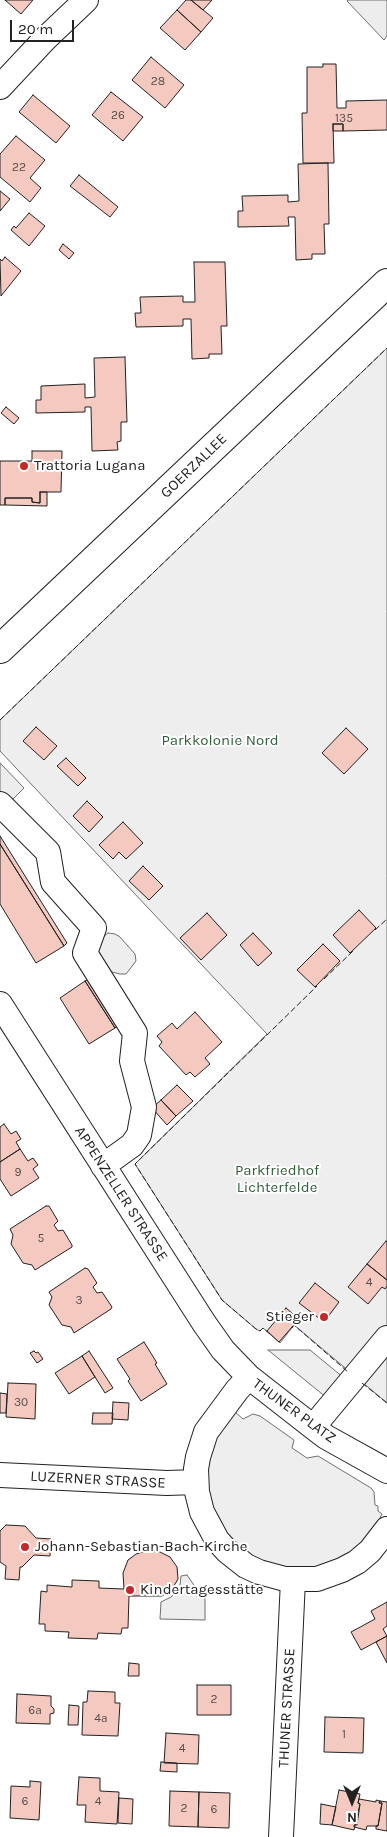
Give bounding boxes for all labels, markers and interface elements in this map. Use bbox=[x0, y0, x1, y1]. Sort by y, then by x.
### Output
scale bar bbox=[12, 10, 76, 42]
text: 20 m bbox=[18, 20, 53, 38]
house number: 28 bbox=[151, 75, 165, 89]
house number: 26 bbox=[111, 109, 125, 123]
house number: 135 bbox=[335, 112, 353, 126]
house number: 22 bbox=[12, 161, 26, 175]
street label: GOERZALLEE bbox=[157, 430, 231, 502]
place label: Trattoria Lugana bbox=[34, 457, 145, 475]
marker: Trattoria Lugana bbox=[18, 460, 30, 472]
park label: Parkkolonie Nord bbox=[161, 732, 279, 750]
street label: APPENZELLER STRASSE bbox=[71, 1123, 171, 1265]
park label: Parkfriedhof Lichterfelde bbox=[235, 1162, 319, 1197]
house number: 9 bbox=[15, 1166, 21, 1180]
house number: 5 bbox=[38, 1232, 44, 1246]
house number: 4 bbox=[366, 1276, 372, 1290]
house number: 3 bbox=[75, 1294, 83, 1308]
place label: Stieger bbox=[266, 1308, 314, 1326]
marker: Stieger bbox=[318, 1311, 330, 1323]
street label: THUNER PLATZ bbox=[249, 1375, 339, 1447]
house number: 30 bbox=[14, 1396, 28, 1410]
street label: LUZERNER STRASSE bbox=[30, 1467, 166, 1493]
place label: Johann-Sebastian-Bach-Kirche bbox=[35, 1538, 247, 1556]
marker: Johann-Sebastian-Bach-Kirche bbox=[19, 1541, 31, 1553]
place label: Kindertagesstätte bbox=[140, 1581, 263, 1599]
marker: Kindertagesstätte bbox=[124, 1584, 136, 1596]
street label: THUNER STRASSE bbox=[275, 1648, 299, 1768]
house number: 2 bbox=[211, 1693, 217, 1707]
house number: 6a bbox=[28, 1704, 42, 1718]
house number: 4a bbox=[94, 1712, 108, 1726]
house number: 1 bbox=[342, 1728, 346, 1742]
house number: 4 bbox=[179, 1742, 185, 1756]
north arrow bbox=[327, 1777, 377, 1827]
house number: 6 bbox=[22, 1795, 28, 1809]
house number: 4 bbox=[95, 1795, 101, 1809]
house number: 2 bbox=[181, 1802, 187, 1816]
house number: 6 bbox=[211, 1803, 217, 1817]
text: N bbox=[347, 1809, 357, 1826]

